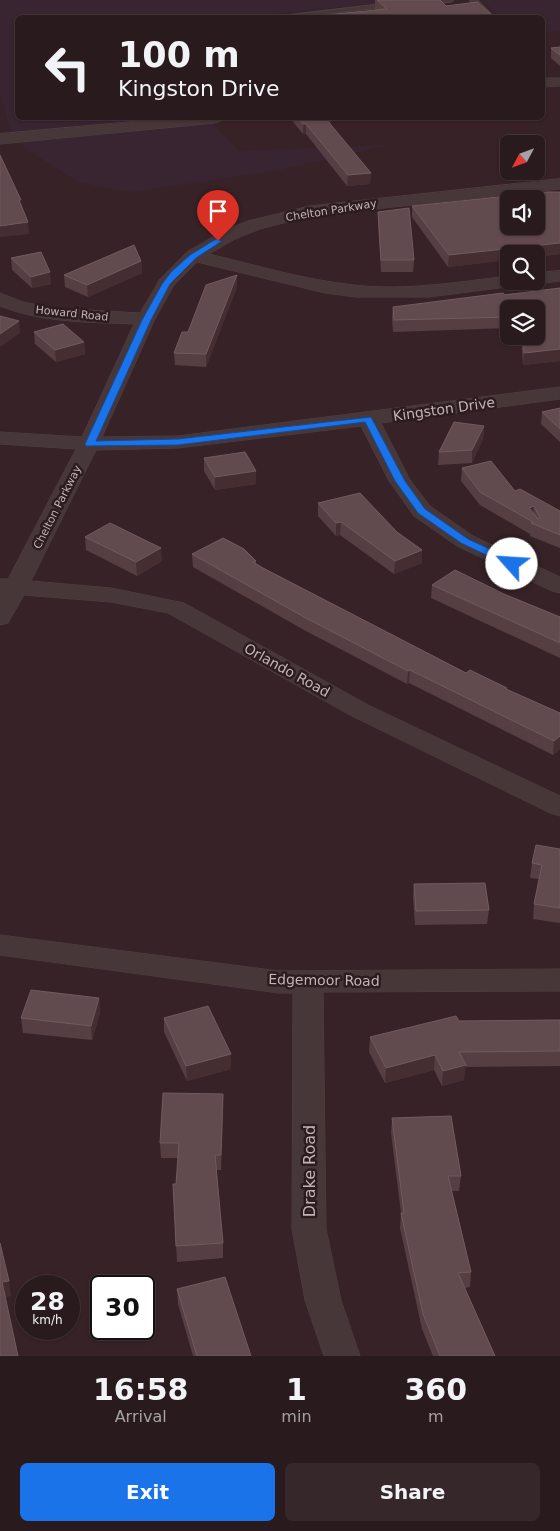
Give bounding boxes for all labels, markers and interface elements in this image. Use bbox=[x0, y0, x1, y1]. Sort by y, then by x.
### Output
icon: left bbox=[35, 35, 100, 100]
text: 100 m bbox=[118, 35, 240, 75]
text: Kingston Drive bbox=[118, 76, 280, 101]
north arrow bbox=[500, 135, 545, 180]
map controls bbox=[500, 135, 545, 345]
pin bbox=[197, 190, 239, 241]
button: sound bbox=[500, 190, 545, 235]
icon: arrive bbox=[204, 197, 232, 225]
street label: Chelton Parkway bbox=[285, 197, 378, 224]
button: search bbox=[500, 245, 545, 290]
button: layers bbox=[500, 300, 545, 345]
street label: Howard Road bbox=[35, 303, 109, 324]
street label: Kingston Drive bbox=[392, 394, 496, 424]
street label: Chelton Parkway bbox=[31, 463, 84, 551]
position arrow bbox=[485, 537, 537, 589]
street label: Orlando Road bbox=[242, 640, 332, 700]
street label: Edgemoor Road bbox=[268, 971, 380, 989]
street label: Drake Road bbox=[300, 1125, 319, 1217]
speed limit sign: 30 bbox=[90, 1275, 155, 1340]
text: 28 bbox=[30, 1287, 65, 1316]
text: km/h bbox=[32, 1313, 63, 1327]
text: 16:58 bbox=[93, 1372, 188, 1407]
text: 1 bbox=[286, 1372, 307, 1407]
text: 360 bbox=[404, 1372, 467, 1407]
text: Arrival bbox=[115, 1407, 167, 1426]
text: min bbox=[281, 1407, 312, 1426]
text: m bbox=[428, 1407, 444, 1426]
button: Exit bbox=[20, 1463, 275, 1521]
button: Share bbox=[285, 1463, 540, 1521]

